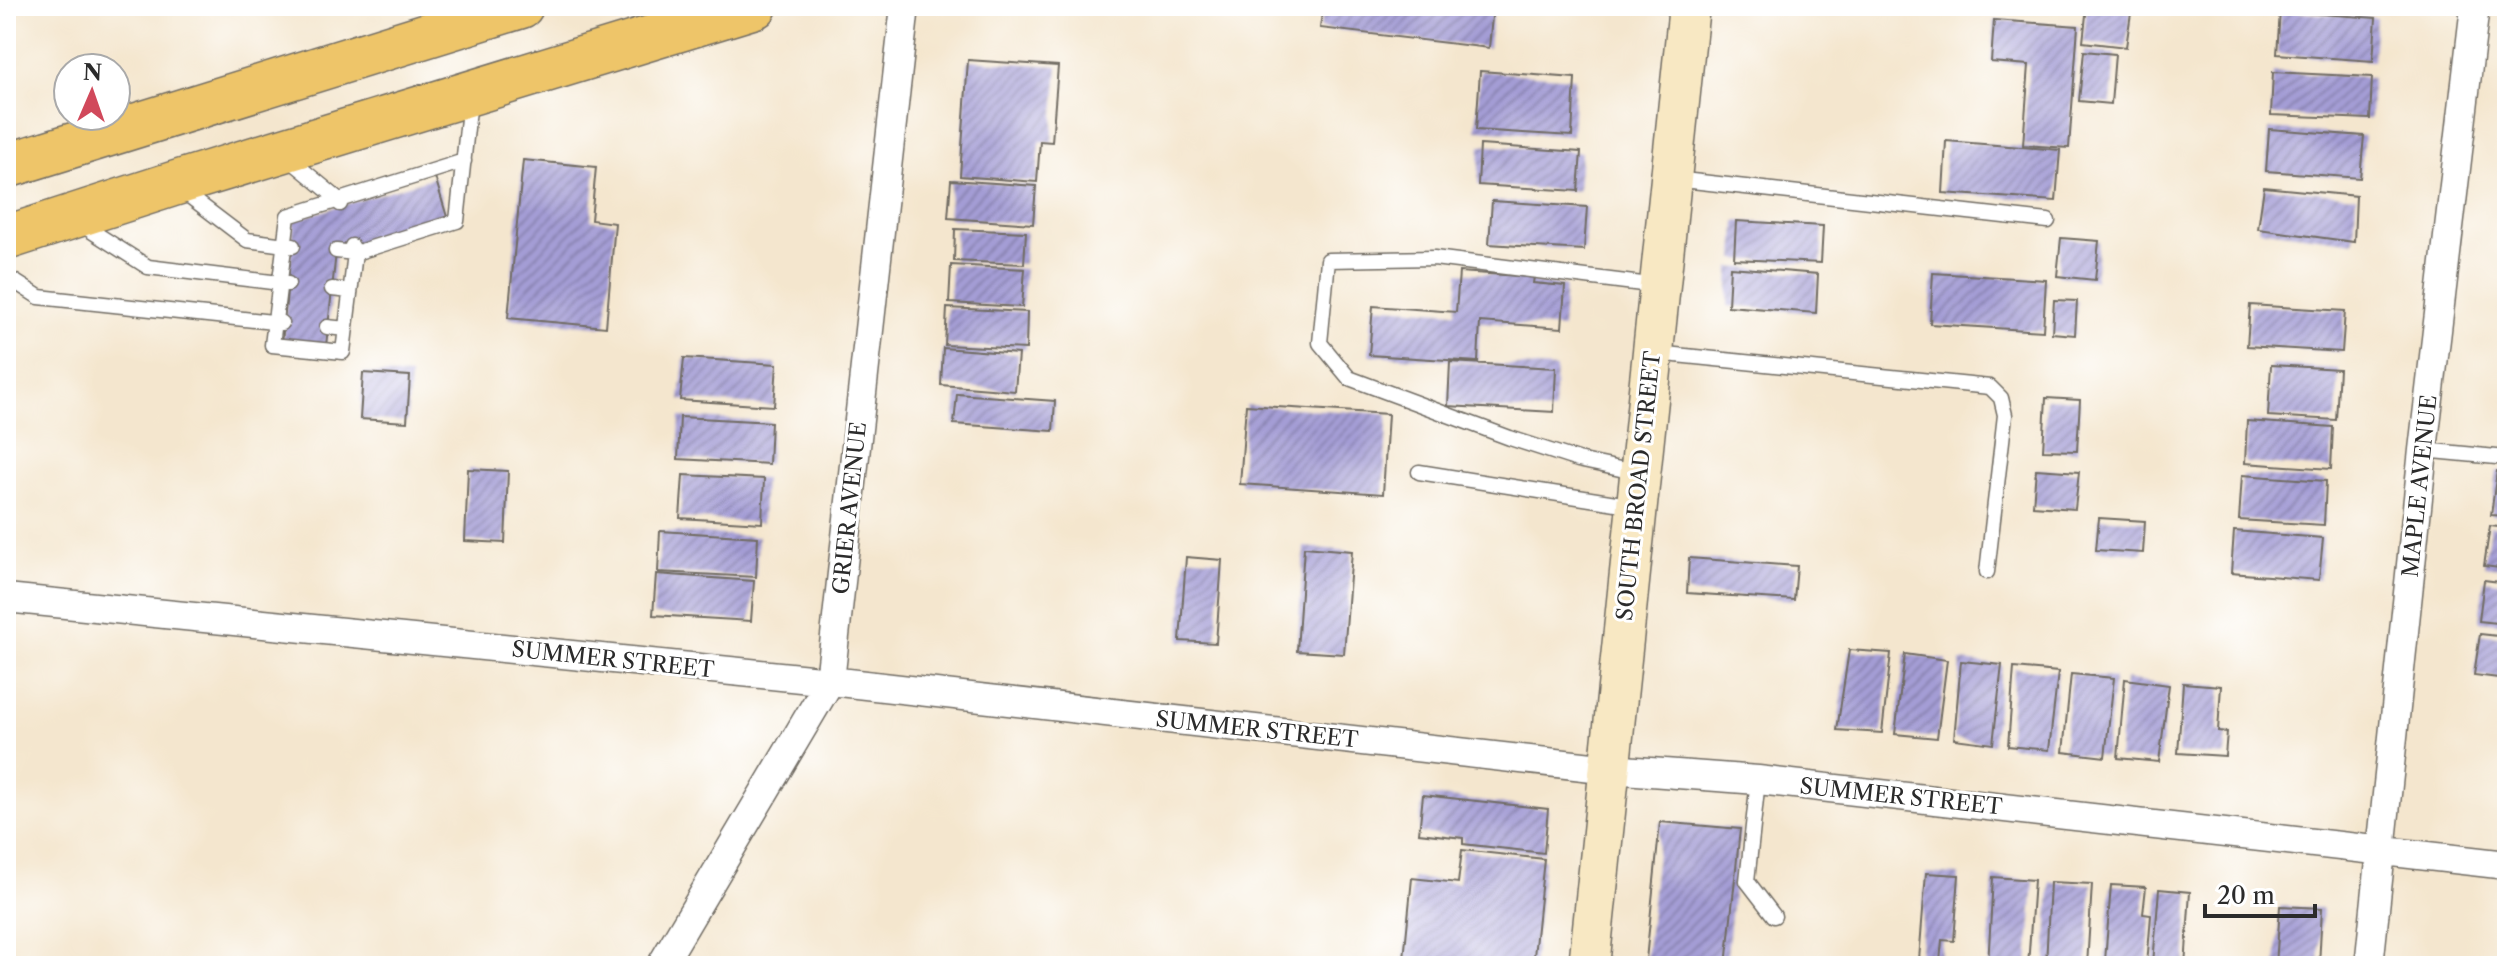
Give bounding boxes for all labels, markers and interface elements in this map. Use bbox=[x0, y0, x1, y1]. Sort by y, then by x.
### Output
north arrow bbox=[52, 52, 132, 132]
text: N bbox=[83, 59, 103, 86]
street label: SOUTH BROAD STREET bbox=[1611, 350, 1666, 622]
street label: MAPLE AVENUE bbox=[2396, 393, 2443, 579]
street label: GRIER AVENUE bbox=[827, 420, 872, 596]
street label: SUMMER STREET bbox=[510, 635, 716, 684]
street label: SUMMER STREET bbox=[1154, 705, 1360, 754]
street label: SUMMER STREET bbox=[1798, 772, 2004, 821]
scale bar bbox=[2205, 868, 2315, 918]
text: 20 m bbox=[2217, 881, 2275, 910]

